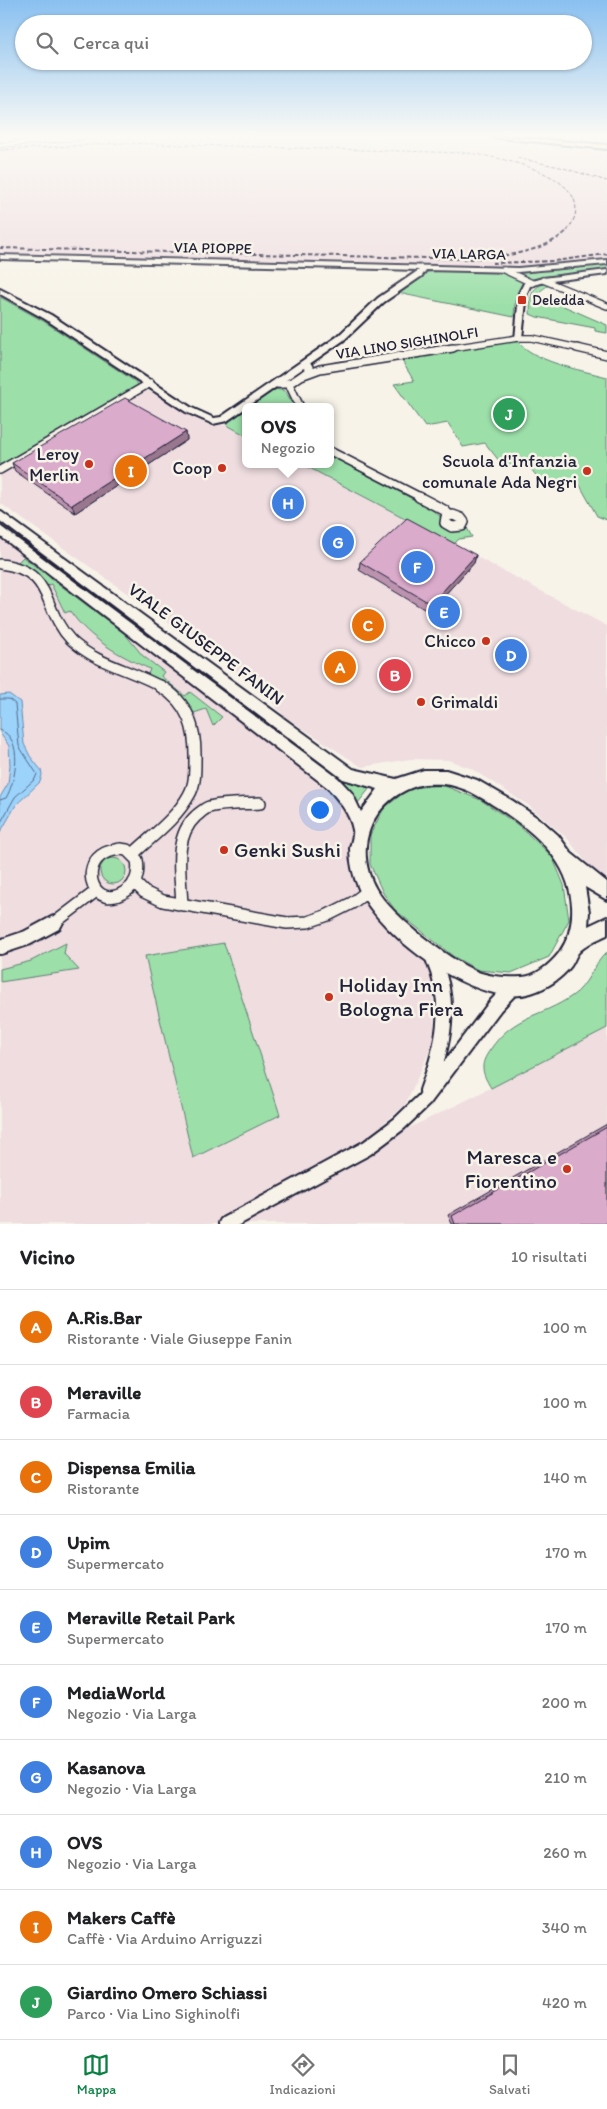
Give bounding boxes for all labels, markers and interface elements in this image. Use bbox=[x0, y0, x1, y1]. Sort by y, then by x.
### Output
search box bbox=[15, 15, 592, 70]
icon: search bbox=[33, 29, 61, 57]
text: Cerca qui bbox=[73, 31, 149, 54]
street label: VIA PIOPPE bbox=[174, 238, 252, 258]
street label: VIA LARGA bbox=[432, 244, 506, 264]
place label: Deledda bbox=[532, 291, 585, 309]
marker: Deledda bbox=[516, 294, 528, 306]
street label: VIA LINO SIGHINOLFI bbox=[335, 323, 479, 363]
pin: J bbox=[493, 395, 525, 433]
popup bbox=[242, 403, 334, 468]
text: OVS bbox=[261, 415, 296, 438]
text: Negozio bbox=[261, 438, 315, 457]
place label: Leroy Merlin bbox=[29, 443, 80, 486]
place label: Scuola d'Infanzia comunale Ada Negri bbox=[422, 450, 578, 493]
pin: I bbox=[115, 452, 147, 490]
place label: Coop bbox=[173, 457, 212, 479]
marker: Leroy Merlin bbox=[83, 458, 95, 470]
marker: Coop bbox=[216, 462, 228, 474]
marker: Scuola d'Infanzia comunale Ada Negri bbox=[581, 465, 593, 477]
pin: H bbox=[272, 484, 304, 522]
pin: G bbox=[322, 523, 354, 561]
pin: F bbox=[401, 548, 433, 586]
street label: VIALE GIUSEPPE FANIN bbox=[124, 578, 288, 710]
pin: E bbox=[428, 593, 460, 631]
pin: C bbox=[352, 606, 384, 644]
place label: Chicco bbox=[424, 630, 476, 652]
marker: Chicco bbox=[480, 635, 492, 647]
pin: D bbox=[495, 636, 527, 674]
pin: A bbox=[324, 648, 356, 686]
pin: B bbox=[379, 656, 411, 694]
place label: Grimaldi bbox=[431, 691, 498, 713]
marker: Grimaldi bbox=[415, 696, 427, 708]
your location bbox=[307, 797, 333, 823]
place label: Genki Sushi bbox=[234, 837, 341, 862]
marker: Genki Sushi bbox=[218, 844, 230, 856]
place label: Holiday Inn Bologna Fiera bbox=[339, 972, 464, 1021]
marker: Holiday Inn Bologna Fiera bbox=[323, 991, 335, 1003]
place label: Maresca e Fiorentino bbox=[465, 1144, 557, 1193]
marker: Maresca e Fiorentino bbox=[561, 1163, 573, 1175]
text: Vicino bbox=[20, 1244, 75, 1269]
text: 10 risultati bbox=[511, 1247, 587, 1266]
text: A.Ris.Bar bbox=[67, 1306, 142, 1329]
text: A bbox=[31, 1318, 41, 1337]
text: 100 m bbox=[543, 1318, 587, 1337]
text: Ristorante · Viale Giuseppe Fanin bbox=[67, 1329, 292, 1348]
text: Meraville bbox=[67, 1381, 141, 1404]
text: B bbox=[31, 1393, 41, 1412]
text: 100 m bbox=[543, 1393, 587, 1412]
text: Farmacia bbox=[67, 1404, 130, 1423]
text: Dispensa Emilia bbox=[67, 1456, 195, 1479]
text: C bbox=[31, 1468, 41, 1487]
text: 140 m bbox=[543, 1468, 587, 1487]
text: Ristorante bbox=[67, 1479, 139, 1498]
text: Upim bbox=[67, 1531, 110, 1554]
text: D bbox=[31, 1543, 41, 1562]
text: 170 m bbox=[545, 1543, 587, 1562]
text: Supermercato bbox=[67, 1554, 164, 1573]
text: Meraville Retail Park bbox=[67, 1606, 235, 1629]
text: E bbox=[32, 1618, 40, 1637]
text: 170 m bbox=[545, 1618, 587, 1637]
text: Supermercato bbox=[67, 1629, 164, 1648]
text: MediaWorld bbox=[67, 1681, 165, 1704]
text: F bbox=[32, 1693, 40, 1712]
text: 200 m bbox=[542, 1693, 587, 1712]
text: Negozio · Via Larga bbox=[67, 1704, 197, 1723]
text: Kasanova bbox=[67, 1756, 145, 1779]
text: G bbox=[30, 1768, 42, 1787]
text: 210 m bbox=[544, 1768, 587, 1787]
text: Negozio · Via Larga bbox=[67, 1779, 197, 1798]
text: OVS bbox=[67, 1831, 102, 1854]
text: H bbox=[30, 1843, 42, 1862]
text: 260 m bbox=[543, 1843, 587, 1862]
text: Negozio · Via Larga bbox=[67, 1854, 197, 1873]
text: Makers Caffè bbox=[67, 1906, 176, 1929]
text: I bbox=[33, 1918, 39, 1937]
text: 340 m bbox=[542, 1918, 587, 1937]
text: Caffè · Via Arduino Arriguzzi bbox=[67, 1929, 262, 1948]
text: Giardino Omero Schiassi bbox=[67, 1981, 267, 2004]
text: J bbox=[32, 1993, 40, 2012]
text: 420 m bbox=[542, 1993, 587, 2012]
text: Parco · Via Lino Sighinolfi bbox=[67, 2004, 240, 2023]
tab: Mappa bbox=[77, 2051, 116, 2098]
tab: Indicazioni bbox=[270, 2051, 336, 2098]
tab: Salvati bbox=[489, 2051, 530, 2098]

